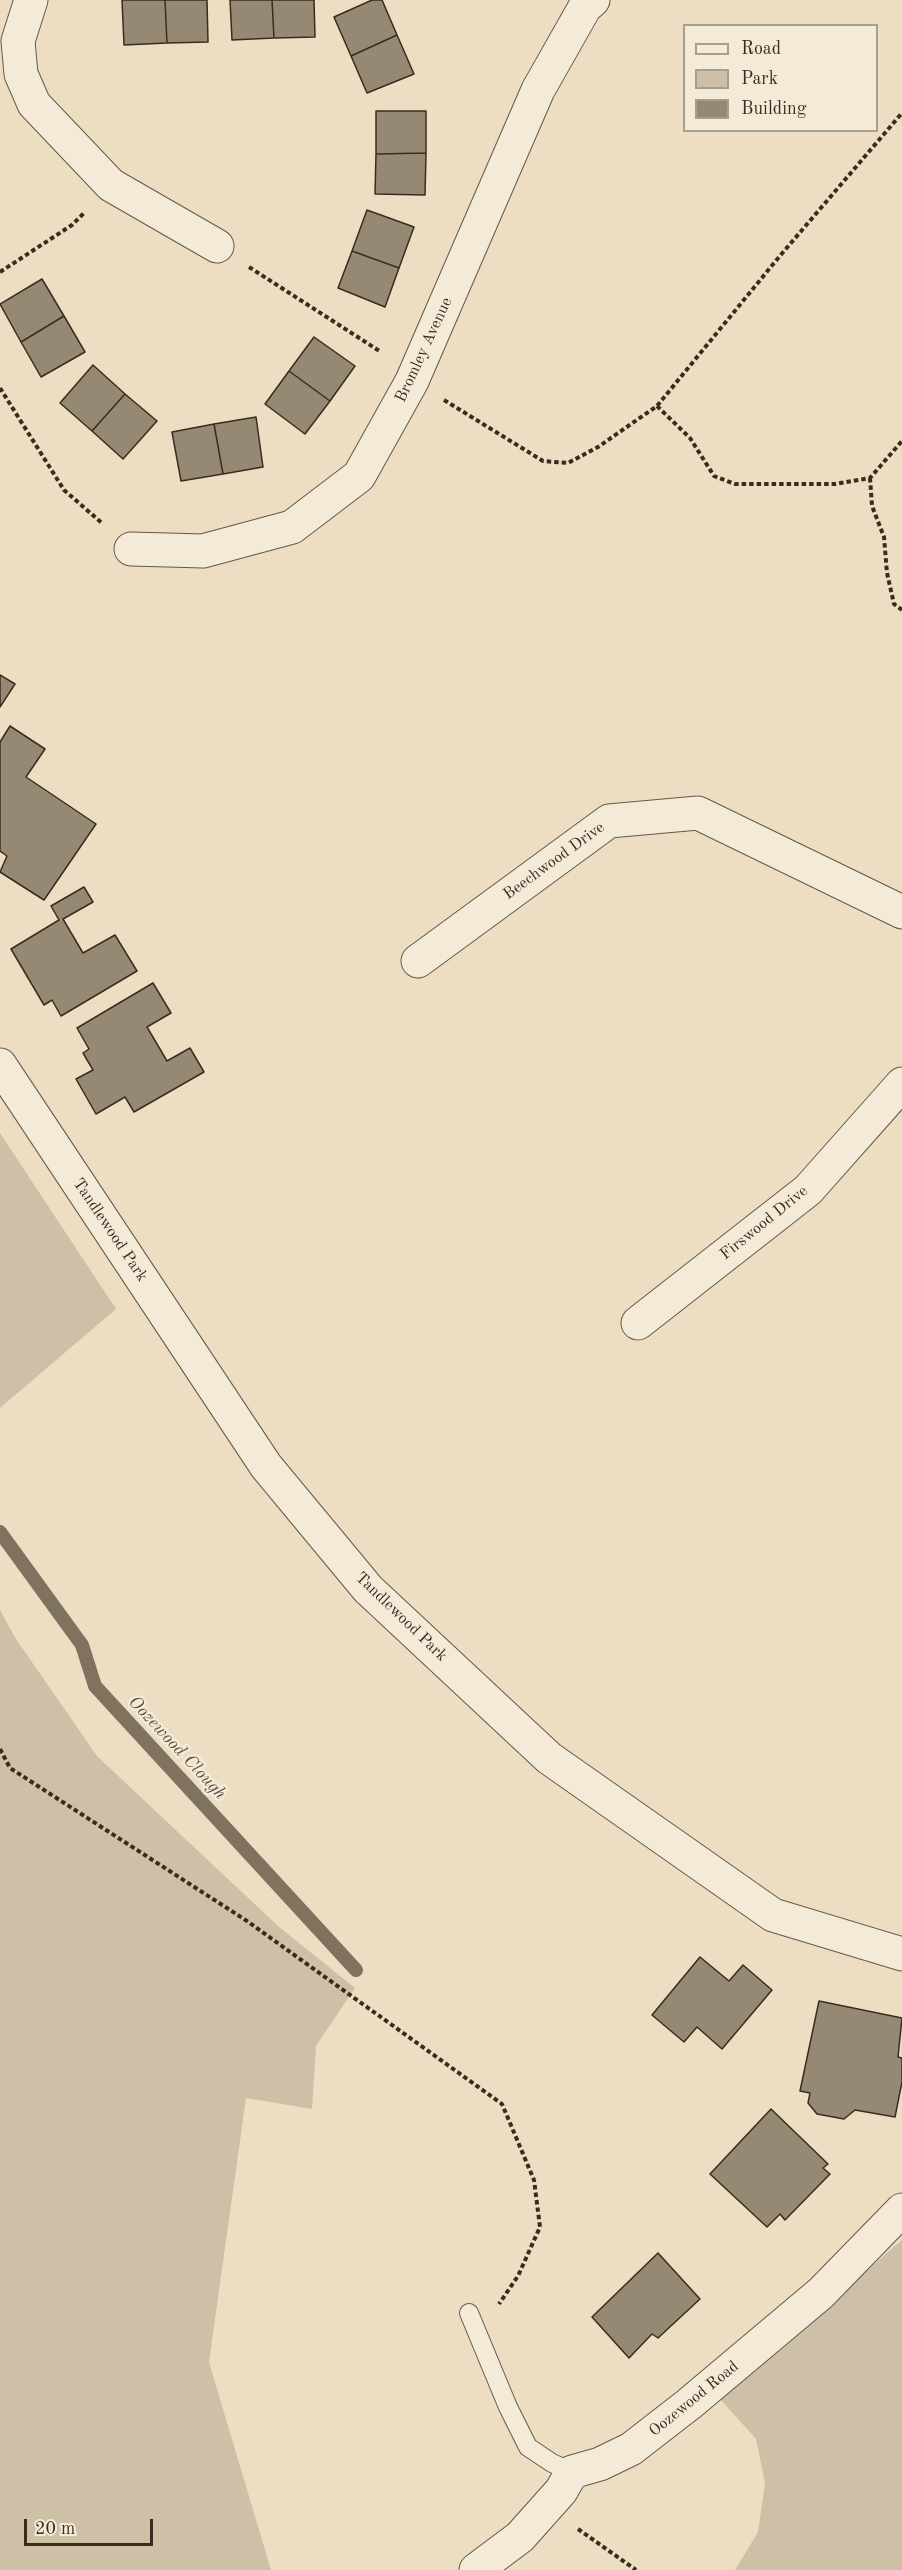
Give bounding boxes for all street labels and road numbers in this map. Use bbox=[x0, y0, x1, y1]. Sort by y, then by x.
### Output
street label: Bromley Avenue bbox=[391, 294, 457, 406]
street label: Beechwood Drive bbox=[500, 818, 608, 904]
street label: Tandlewood Park bbox=[68, 1175, 152, 1285]
street label: Firswood Drive bbox=[716, 1182, 812, 1264]
street label: Tandlewood Park bbox=[351, 1568, 451, 1666]
street label: Oozewood Road bbox=[645, 2357, 743, 2441]

